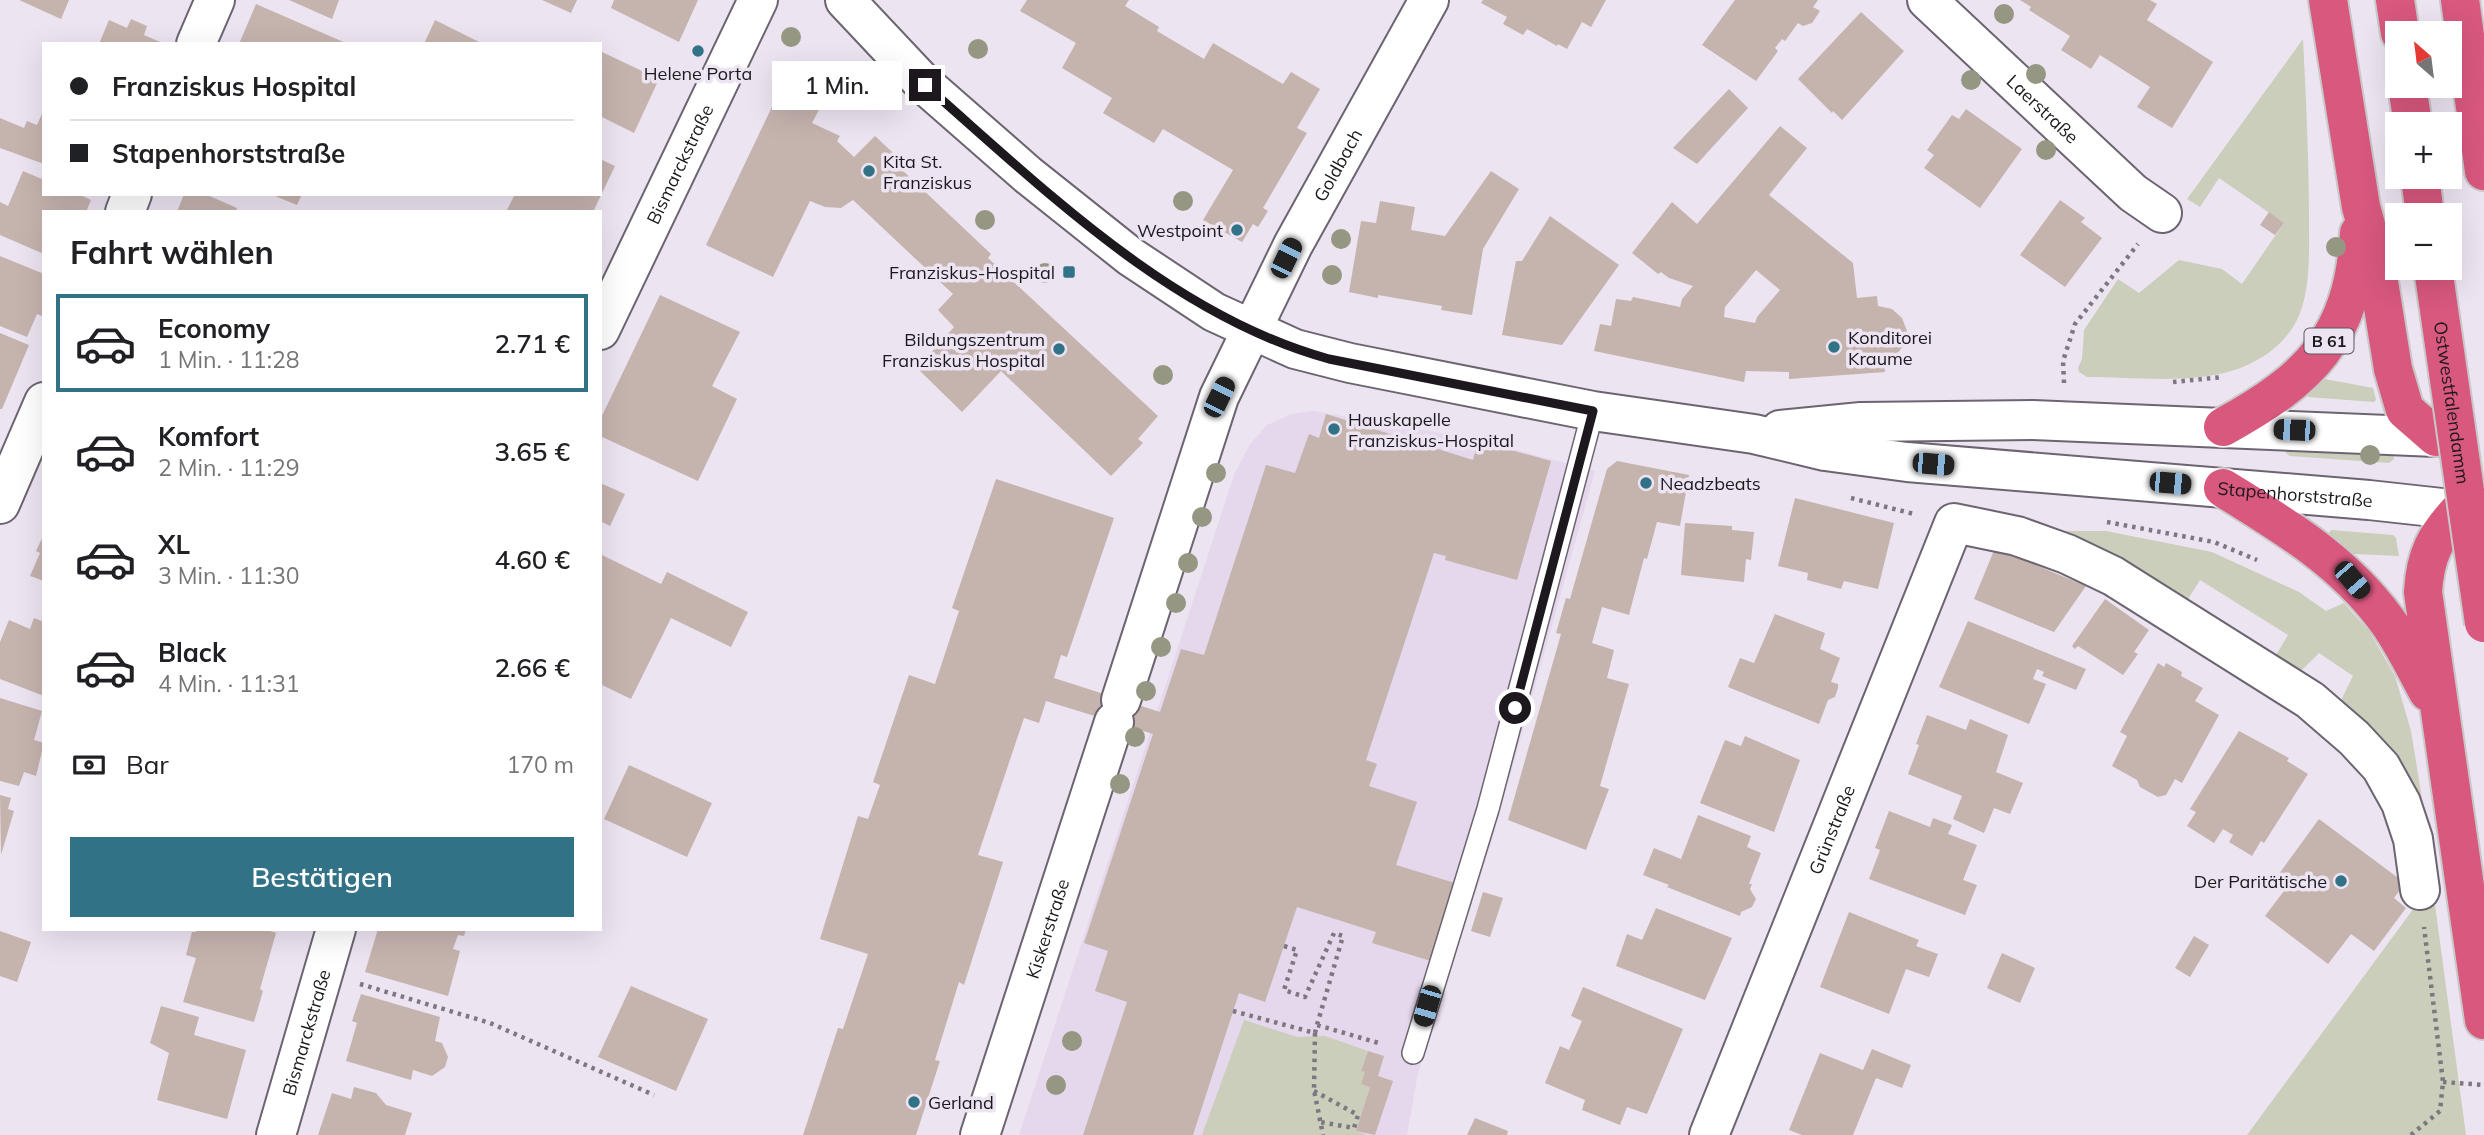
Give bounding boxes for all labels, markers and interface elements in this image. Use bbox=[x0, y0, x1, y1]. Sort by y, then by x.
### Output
north arrow bbox=[2385, 21, 2462, 98]
map controls bbox=[2385, 21, 2462, 280]
marker: Helene Porta bbox=[690, 43, 706, 59]
callout: 1 Min. bbox=[771, 60, 900, 110]
place label: Helene Porta bbox=[644, 62, 752, 85]
route end bbox=[909, 69, 941, 101]
street label: Laerstraße bbox=[2002, 69, 2084, 148]
text: Franziskus Hospital bbox=[112, 70, 356, 103]
text: 1 Min. bbox=[805, 71, 869, 100]
street label: Bismarckstraße bbox=[641, 100, 718, 228]
button: + bbox=[2385, 112, 2462, 189]
street label: Goldbach bbox=[1308, 125, 1367, 205]
text: Stapenhorststraße bbox=[112, 137, 345, 170]
place label: Kita St. Franziskus bbox=[883, 150, 972, 194]
marker: Kita St. Franziskus bbox=[861, 163, 877, 179]
button: − bbox=[2385, 203, 2462, 280]
place label: Westpoint bbox=[1137, 219, 1223, 242]
marker: Westpoint bbox=[1229, 222, 1245, 238]
text: Fahrt wählen bbox=[70, 232, 274, 272]
car bbox=[1268, 235, 1305, 281]
place label: Franziskus-Hospital bbox=[889, 261, 1055, 284]
marker: Franziskus-Hospital bbox=[1061, 264, 1077, 280]
icon: car bbox=[74, 312, 137, 375]
text: Economy bbox=[158, 312, 270, 345]
street label: Ostwestfalendamm bbox=[2429, 320, 2475, 486]
place label: Konditorei Kraume bbox=[1848, 326, 1932, 370]
text: 2.71 € bbox=[494, 327, 570, 360]
place label: Bildungszentrum Franziskus Hospital bbox=[882, 328, 1045, 372]
road number: B 61 bbox=[2304, 328, 2354, 354]
marker: Konditorei Kraume bbox=[1826, 339, 1842, 355]
marker: Bildungszentrum Franziskus Hospital bbox=[1051, 341, 1067, 357]
text: 1 Min. · 11:28 bbox=[158, 345, 300, 374]
car bbox=[1201, 374, 1238, 420]
place label: Hauskapelle Franziskus-Hospital bbox=[1348, 408, 1514, 452]
car bbox=[2273, 419, 2316, 441]
icon: car bbox=[74, 420, 137, 483]
text: Komfort bbox=[158, 420, 259, 453]
marker: Hauskapelle Franziskus-Hospital bbox=[1326, 421, 1342, 437]
text: 3.65 € bbox=[494, 435, 570, 468]
car bbox=[1912, 452, 1955, 476]
text: 2 Min. · 11:29 bbox=[158, 453, 300, 482]
car bbox=[2149, 471, 2192, 495]
place label: Neadzbeats bbox=[1660, 472, 1761, 495]
marker: Neadzbeats bbox=[1638, 475, 1654, 491]
street label: Stapenhorststraße bbox=[2217, 476, 2374, 512]
icon: car bbox=[74, 528, 137, 591]
text: XL bbox=[158, 528, 190, 561]
text: 4.60 € bbox=[494, 543, 570, 576]
car bbox=[2331, 557, 2374, 603]
text: 3 Min. · 11:30 bbox=[158, 561, 300, 590]
icon: car bbox=[74, 636, 137, 699]
text: Black bbox=[158, 636, 226, 669]
text: 2.66 € bbox=[494, 651, 570, 684]
text: 4 Min. · 11:31 bbox=[158, 669, 300, 698]
route start bbox=[1499, 692, 1531, 724]
icon: cash bbox=[70, 746, 108, 784]
text: Bar bbox=[126, 748, 169, 781]
text: 170 m bbox=[506, 750, 574, 779]
street label: Grünstraße bbox=[1803, 782, 1859, 878]
button: Bestätigen bbox=[70, 837, 574, 917]
place label: Der Paritätische bbox=[2194, 870, 2327, 893]
marker: Der Paritätische bbox=[2333, 873, 2349, 889]
street label: Kiskerstraße bbox=[1020, 876, 1074, 981]
street label: Bismarckstraße bbox=[277, 967, 335, 1098]
car bbox=[1412, 983, 1443, 1029]
place label: Gerland bbox=[928, 1091, 994, 1114]
marker: Gerland bbox=[906, 1094, 922, 1110]

